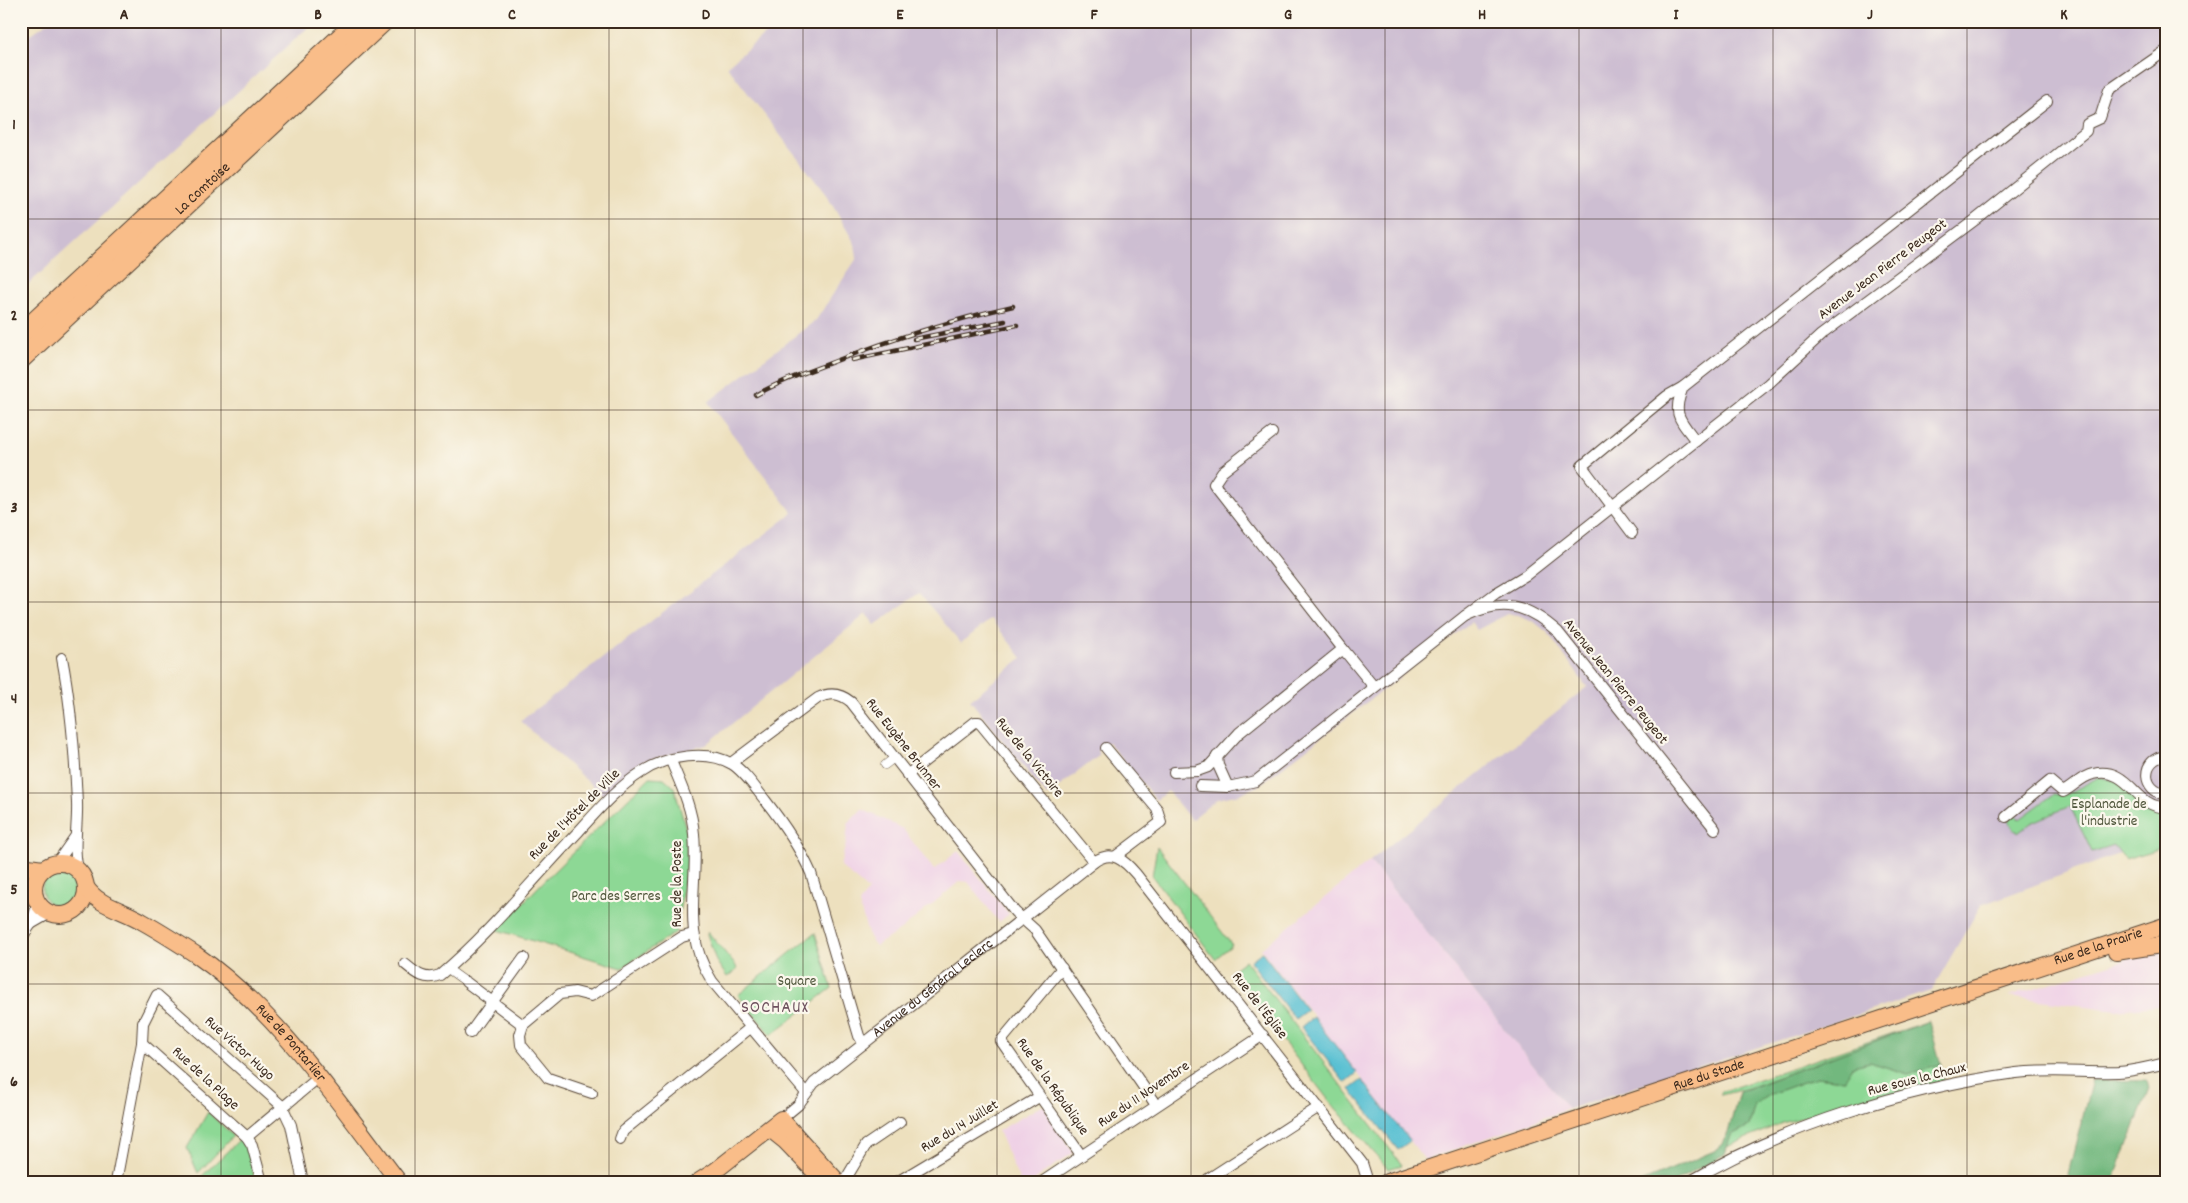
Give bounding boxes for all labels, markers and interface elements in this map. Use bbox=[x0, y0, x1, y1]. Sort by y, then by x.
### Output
text: A bbox=[120, 4, 129, 27]
text: B bbox=[314, 4, 322, 27]
text: C bbox=[508, 4, 516, 27]
text: D bbox=[702, 4, 711, 27]
text: E bbox=[896, 4, 904, 27]
text: F bbox=[1090, 4, 1098, 27]
text: G bbox=[1284, 4, 1292, 27]
text: H bbox=[1478, 4, 1486, 27]
text: I bbox=[1674, 4, 1680, 27]
text: J bbox=[1867, 4, 1873, 27]
text: K bbox=[2060, 4, 2068, 27]
text: 1 bbox=[12, 114, 16, 137]
street label: La Comtoise bbox=[170, 158, 236, 221]
street label: Avenue Jean Pierre Peugeot bbox=[1814, 214, 1952, 326]
text: 2 bbox=[11, 305, 18, 328]
text: 3 bbox=[10, 497, 18, 520]
street label: Avenue Jean Pierre Peugeot bbox=[1557, 614, 1673, 750]
text: 4 bbox=[11, 688, 17, 711]
street label: Rue Eugène Brunner bbox=[860, 694, 946, 796]
street label: Rue de la Victoire bbox=[990, 713, 1069, 803]
street label: Rue de l'Hôtel de Ville bbox=[524, 764, 626, 866]
park label: Esplanade de l'industrie bbox=[2071, 794, 2147, 833]
street label: Rue de la Poste bbox=[667, 840, 689, 927]
text: 5 bbox=[10, 879, 18, 902]
park label: Parc des Serres bbox=[571, 886, 661, 908]
street label: Rue de la Prairie bbox=[2051, 923, 2146, 972]
street label: Avenue du Général Leclerc bbox=[868, 934, 998, 1044]
street label: Rue de l'Église bbox=[1226, 968, 1293, 1045]
park label: Square bbox=[778, 971, 817, 993]
district label: SOCHAUX bbox=[741, 996, 809, 1021]
street label: Rue de Pontarlier bbox=[250, 999, 331, 1088]
street label: Rue Victor Hugo bbox=[199, 1011, 279, 1087]
street label: Rue de la République bbox=[1010, 1034, 1094, 1141]
street label: Rue de la Plage bbox=[166, 1042, 244, 1116]
street label: Rue du Stade bbox=[1671, 1054, 1748, 1098]
street label: Rue du 11 Novembre bbox=[1094, 1056, 1195, 1134]
street label: Rue sous la Chaux bbox=[1866, 1057, 1969, 1103]
text: 6 bbox=[10, 1071, 18, 1094]
street label: Rue du 14 Juillet bbox=[917, 1095, 1004, 1159]

